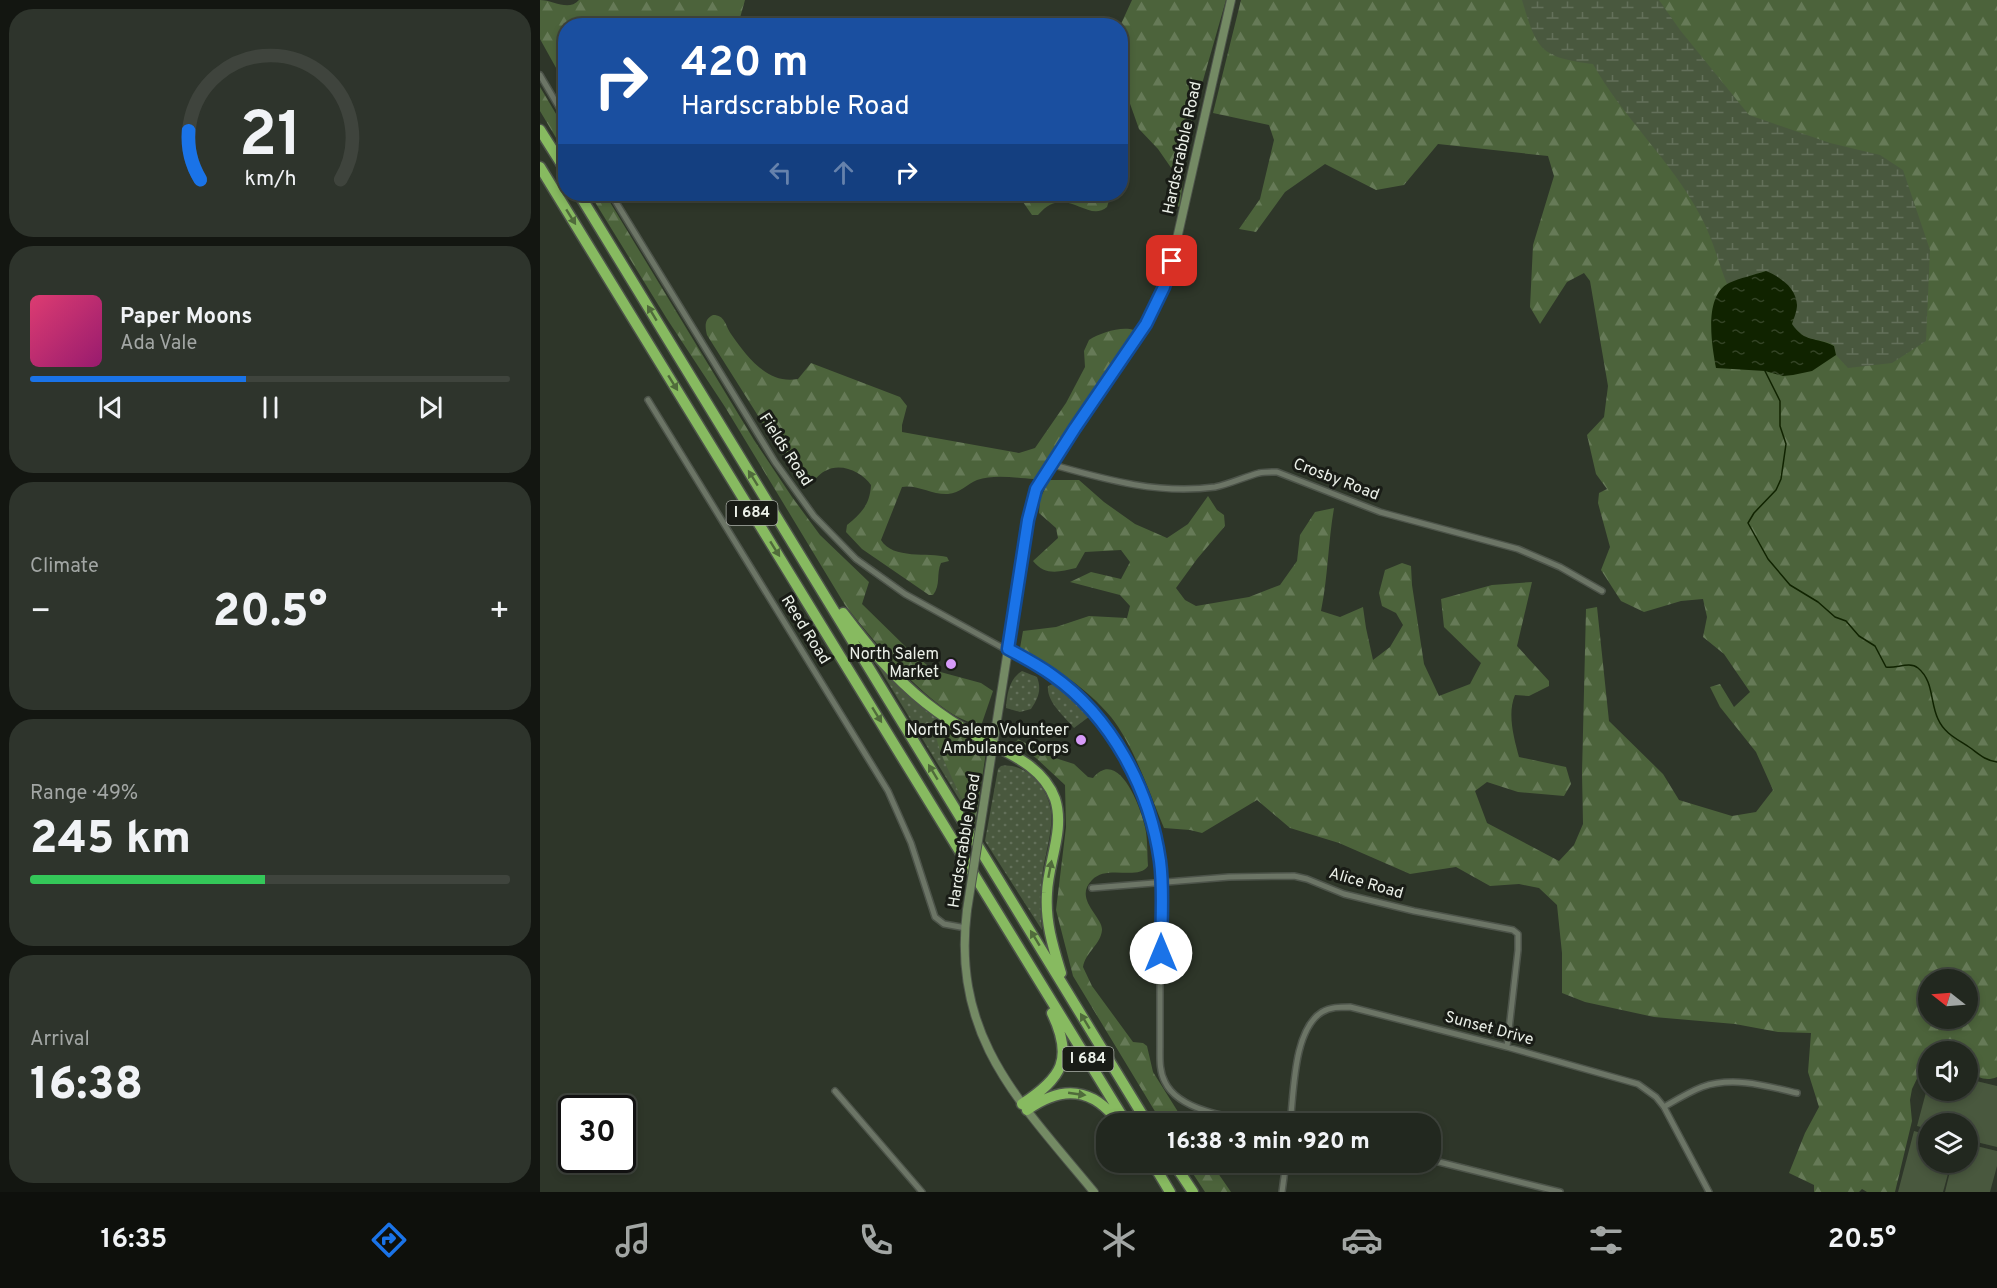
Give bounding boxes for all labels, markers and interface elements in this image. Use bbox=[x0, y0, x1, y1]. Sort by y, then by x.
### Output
text: 420 m bbox=[681, 38, 809, 91]
icon: right bbox=[582, 42, 660, 120]
street label: Hardscrabble Road bbox=[1159, 80, 1207, 216]
text: Hardscrabble Road bbox=[681, 90, 910, 124]
text: 21 bbox=[238, 99, 302, 178]
icon: left bbox=[764, 156, 797, 189]
icon: ahead bbox=[827, 156, 860, 189]
icon: right bbox=[890, 156, 923, 189]
text: km/h bbox=[244, 166, 296, 193]
one-way arrow bbox=[565, 209, 576, 225]
pin bbox=[1146, 235, 1197, 286]
icon: arrive bbox=[1155, 244, 1188, 277]
text: Paper Moons bbox=[120, 304, 252, 331]
one-way arrow bbox=[646, 305, 657, 321]
text: Ada Vale bbox=[120, 331, 197, 357]
one-way arrow bbox=[667, 375, 678, 391]
icon: previous bbox=[94, 391, 127, 424]
icon: pause bbox=[254, 391, 287, 424]
icon: next bbox=[414, 391, 447, 424]
street label: Fields Road bbox=[754, 410, 816, 490]
street label: Crosby Road bbox=[1290, 454, 1382, 506]
one-way arrow bbox=[747, 470, 758, 486]
road number: I 684 bbox=[726, 501, 778, 525]
one-way arrow bbox=[769, 541, 780, 557]
text: Climate bbox=[30, 554, 99, 580]
text: 20.5° bbox=[213, 585, 327, 642]
text: − bbox=[30, 592, 51, 634]
text: + bbox=[489, 592, 510, 634]
street label: Reed Road bbox=[776, 592, 834, 668]
place label: North Salem Market bbox=[849, 645, 939, 683]
marker: North Salem Market bbox=[944, 657, 958, 671]
one-way arrow bbox=[871, 707, 882, 723]
place label: North Salem Volunteer Ambulance Corps bbox=[907, 721, 1069, 759]
marker: North Salem Volunteer Ambulance Corps bbox=[1074, 733, 1088, 747]
one-way arrow bbox=[927, 764, 938, 780]
street label: Hardscrabble Road bbox=[945, 773, 985, 909]
text: Range · 49% bbox=[30, 781, 138, 807]
text: 245 km bbox=[30, 812, 191, 869]
one-way arrow bbox=[1046, 860, 1055, 879]
street label: Alice Road bbox=[1326, 864, 1406, 904]
position arrow bbox=[1129, 921, 1193, 985]
one-way arrow bbox=[1029, 930, 1040, 946]
north arrow bbox=[1918, 969, 1978, 1029]
map controls bbox=[1918, 969, 1978, 1173]
street label: Sunset Drive bbox=[1442, 1008, 1536, 1050]
one-way arrow bbox=[1080, 1013, 1091, 1029]
text: Arrival bbox=[30, 1027, 90, 1053]
button: sound bbox=[1918, 1041, 1978, 1101]
road number: I 684 bbox=[1062, 1047, 1114, 1071]
text: 16:38 bbox=[30, 1058, 143, 1115]
one-way arrow bbox=[1067, 1090, 1086, 1099]
speed limit sign: 30 bbox=[558, 1095, 636, 1173]
button: layers bbox=[1918, 1113, 1978, 1173]
text: 16:38 · 3 min · 920 m bbox=[1167, 1129, 1370, 1156]
icon: directions bbox=[368, 1219, 410, 1261]
icon: music bbox=[612, 1219, 654, 1261]
icon: phone bbox=[855, 1219, 897, 1261]
icon: climate bbox=[1098, 1219, 1140, 1261]
icon: car bbox=[1341, 1219, 1383, 1261]
icon: filters bbox=[1585, 1219, 1627, 1261]
text: 16:35 bbox=[101, 1223, 167, 1257]
text: 20.5° bbox=[1828, 1223, 1896, 1257]

